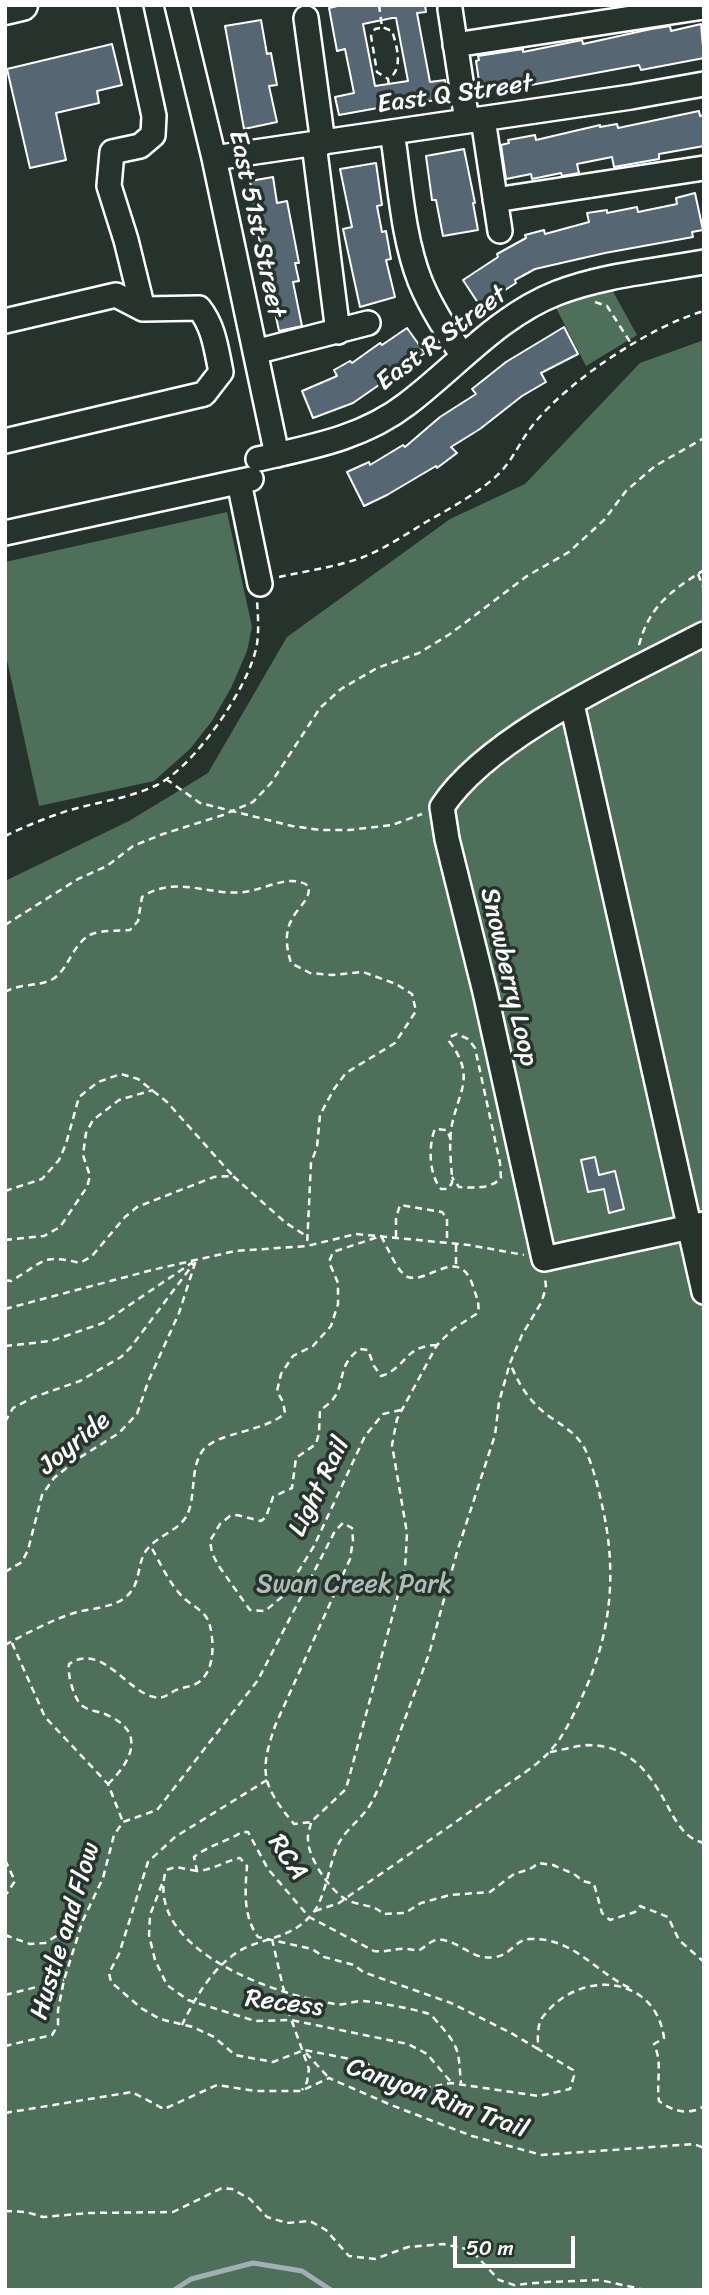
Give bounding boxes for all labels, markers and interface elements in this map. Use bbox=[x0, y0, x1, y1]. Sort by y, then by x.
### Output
street label: East Q Street bbox=[375, 69, 535, 121]
street label: East 51st Street bbox=[221, 128, 291, 320]
street label: East R Street bbox=[370, 280, 514, 398]
street label: Snowberry Loop bbox=[472, 885, 544, 1069]
street label: Joyride bbox=[33, 1406, 117, 1482]
street label: Light Rail bbox=[283, 1432, 357, 1542]
park label: Swan Creek Park bbox=[256, 1569, 452, 1601]
street label: RCA bbox=[260, 1829, 314, 1887]
street label: Hustle and Flow bbox=[24, 1839, 108, 2023]
street label: Recess bbox=[243, 1984, 325, 2024]
street label: Canyon Rim Trail bbox=[342, 2052, 532, 2146]
scale bar bbox=[457, 2222, 580, 2266]
text: 50 m bbox=[466, 2229, 514, 2267]

